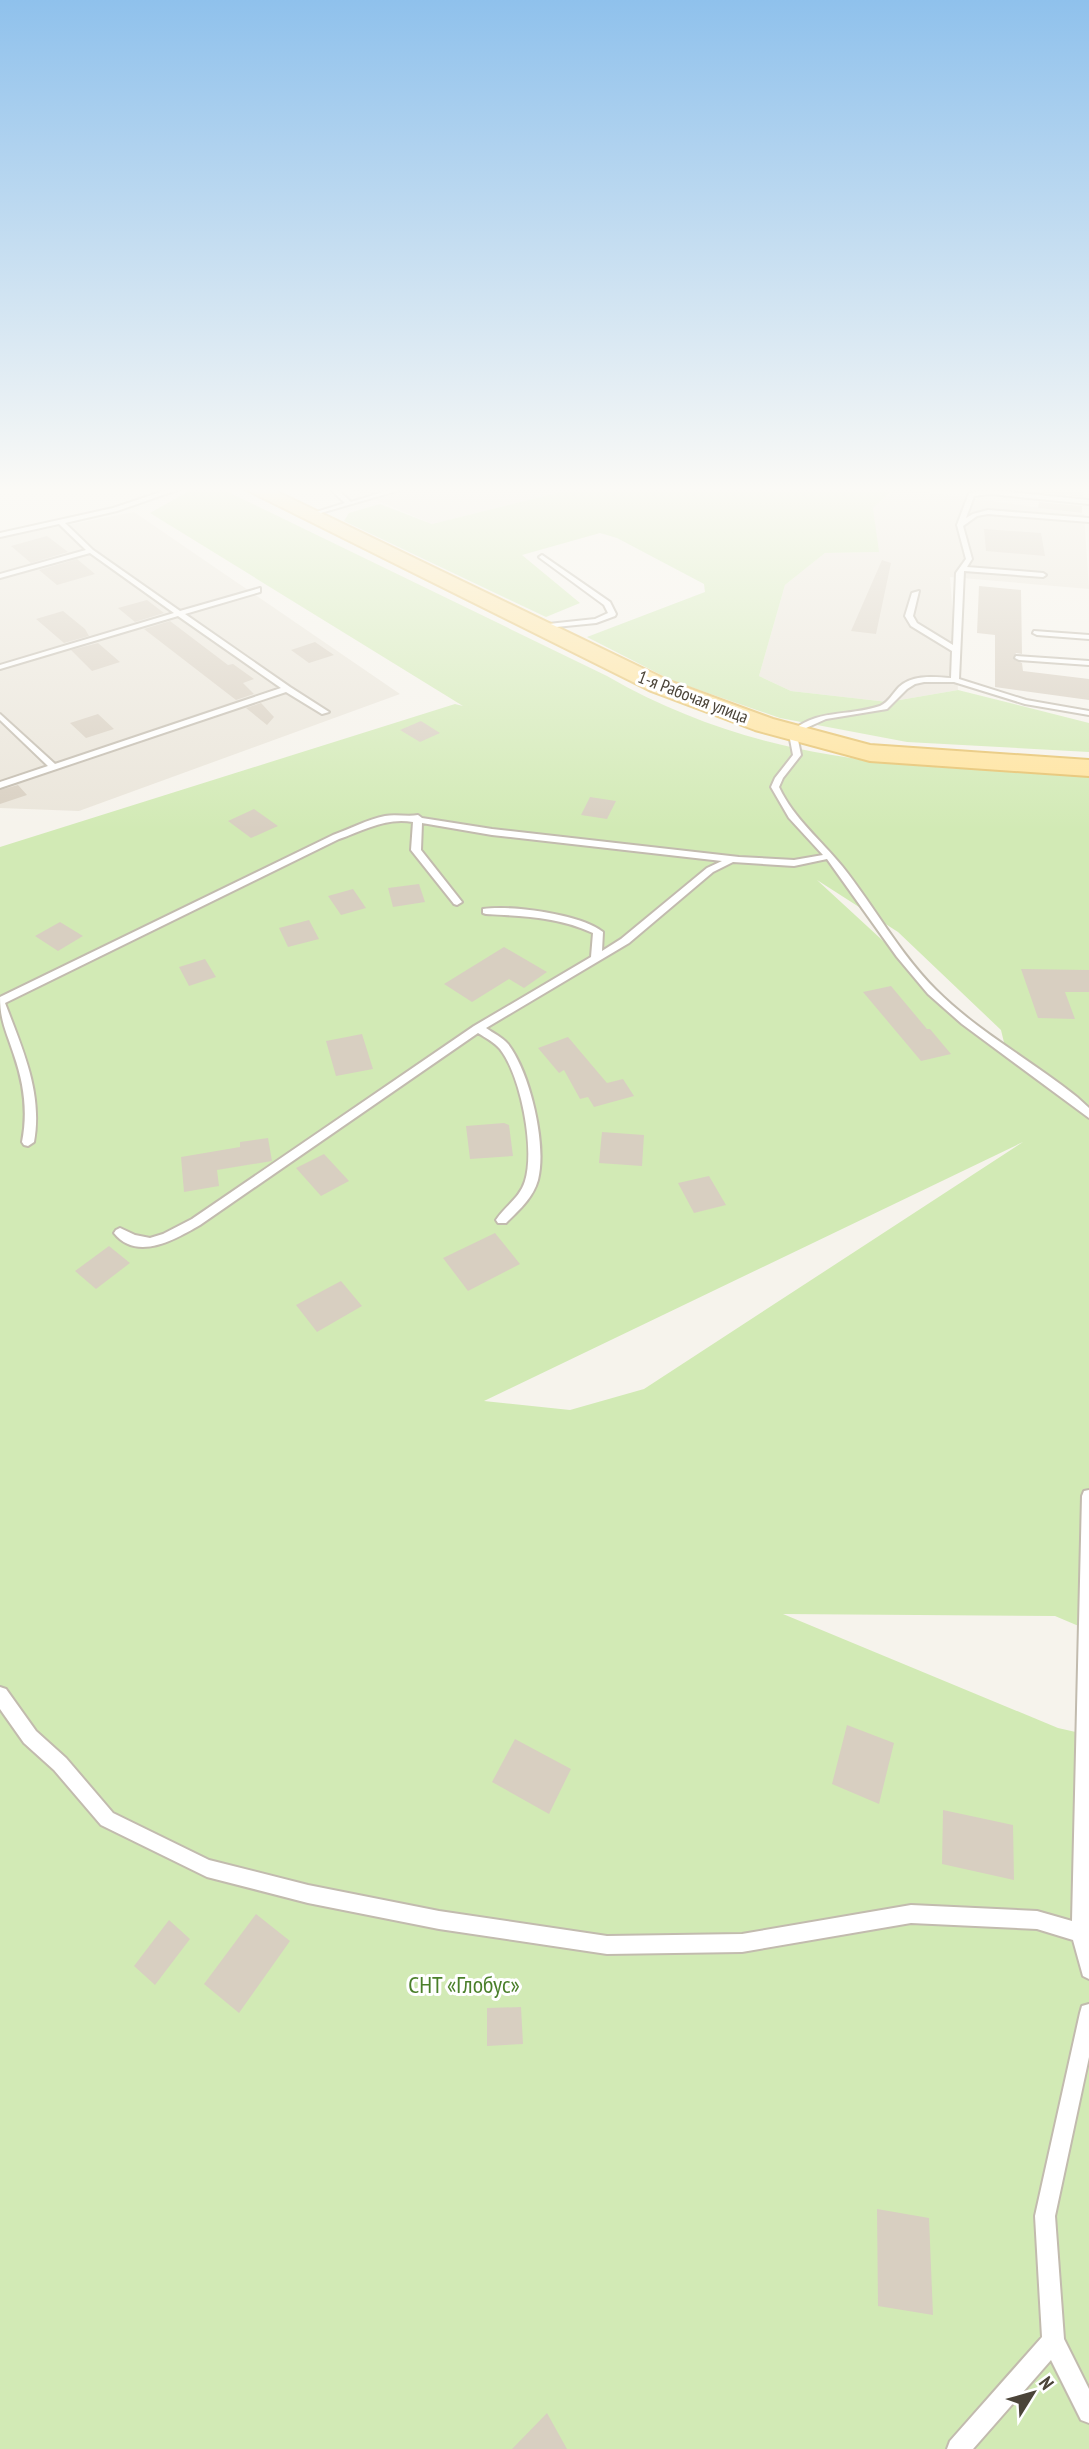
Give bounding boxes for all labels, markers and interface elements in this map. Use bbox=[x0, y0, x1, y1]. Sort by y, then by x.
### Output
street label: 1-я Рабочая улица bbox=[635, 665, 752, 728]
park label: СНТ «Глобус» bbox=[408, 1969, 520, 2000]
north arrow bbox=[998, 2358, 1068, 2428]
text: N bbox=[1034, 2371, 1059, 2394]

